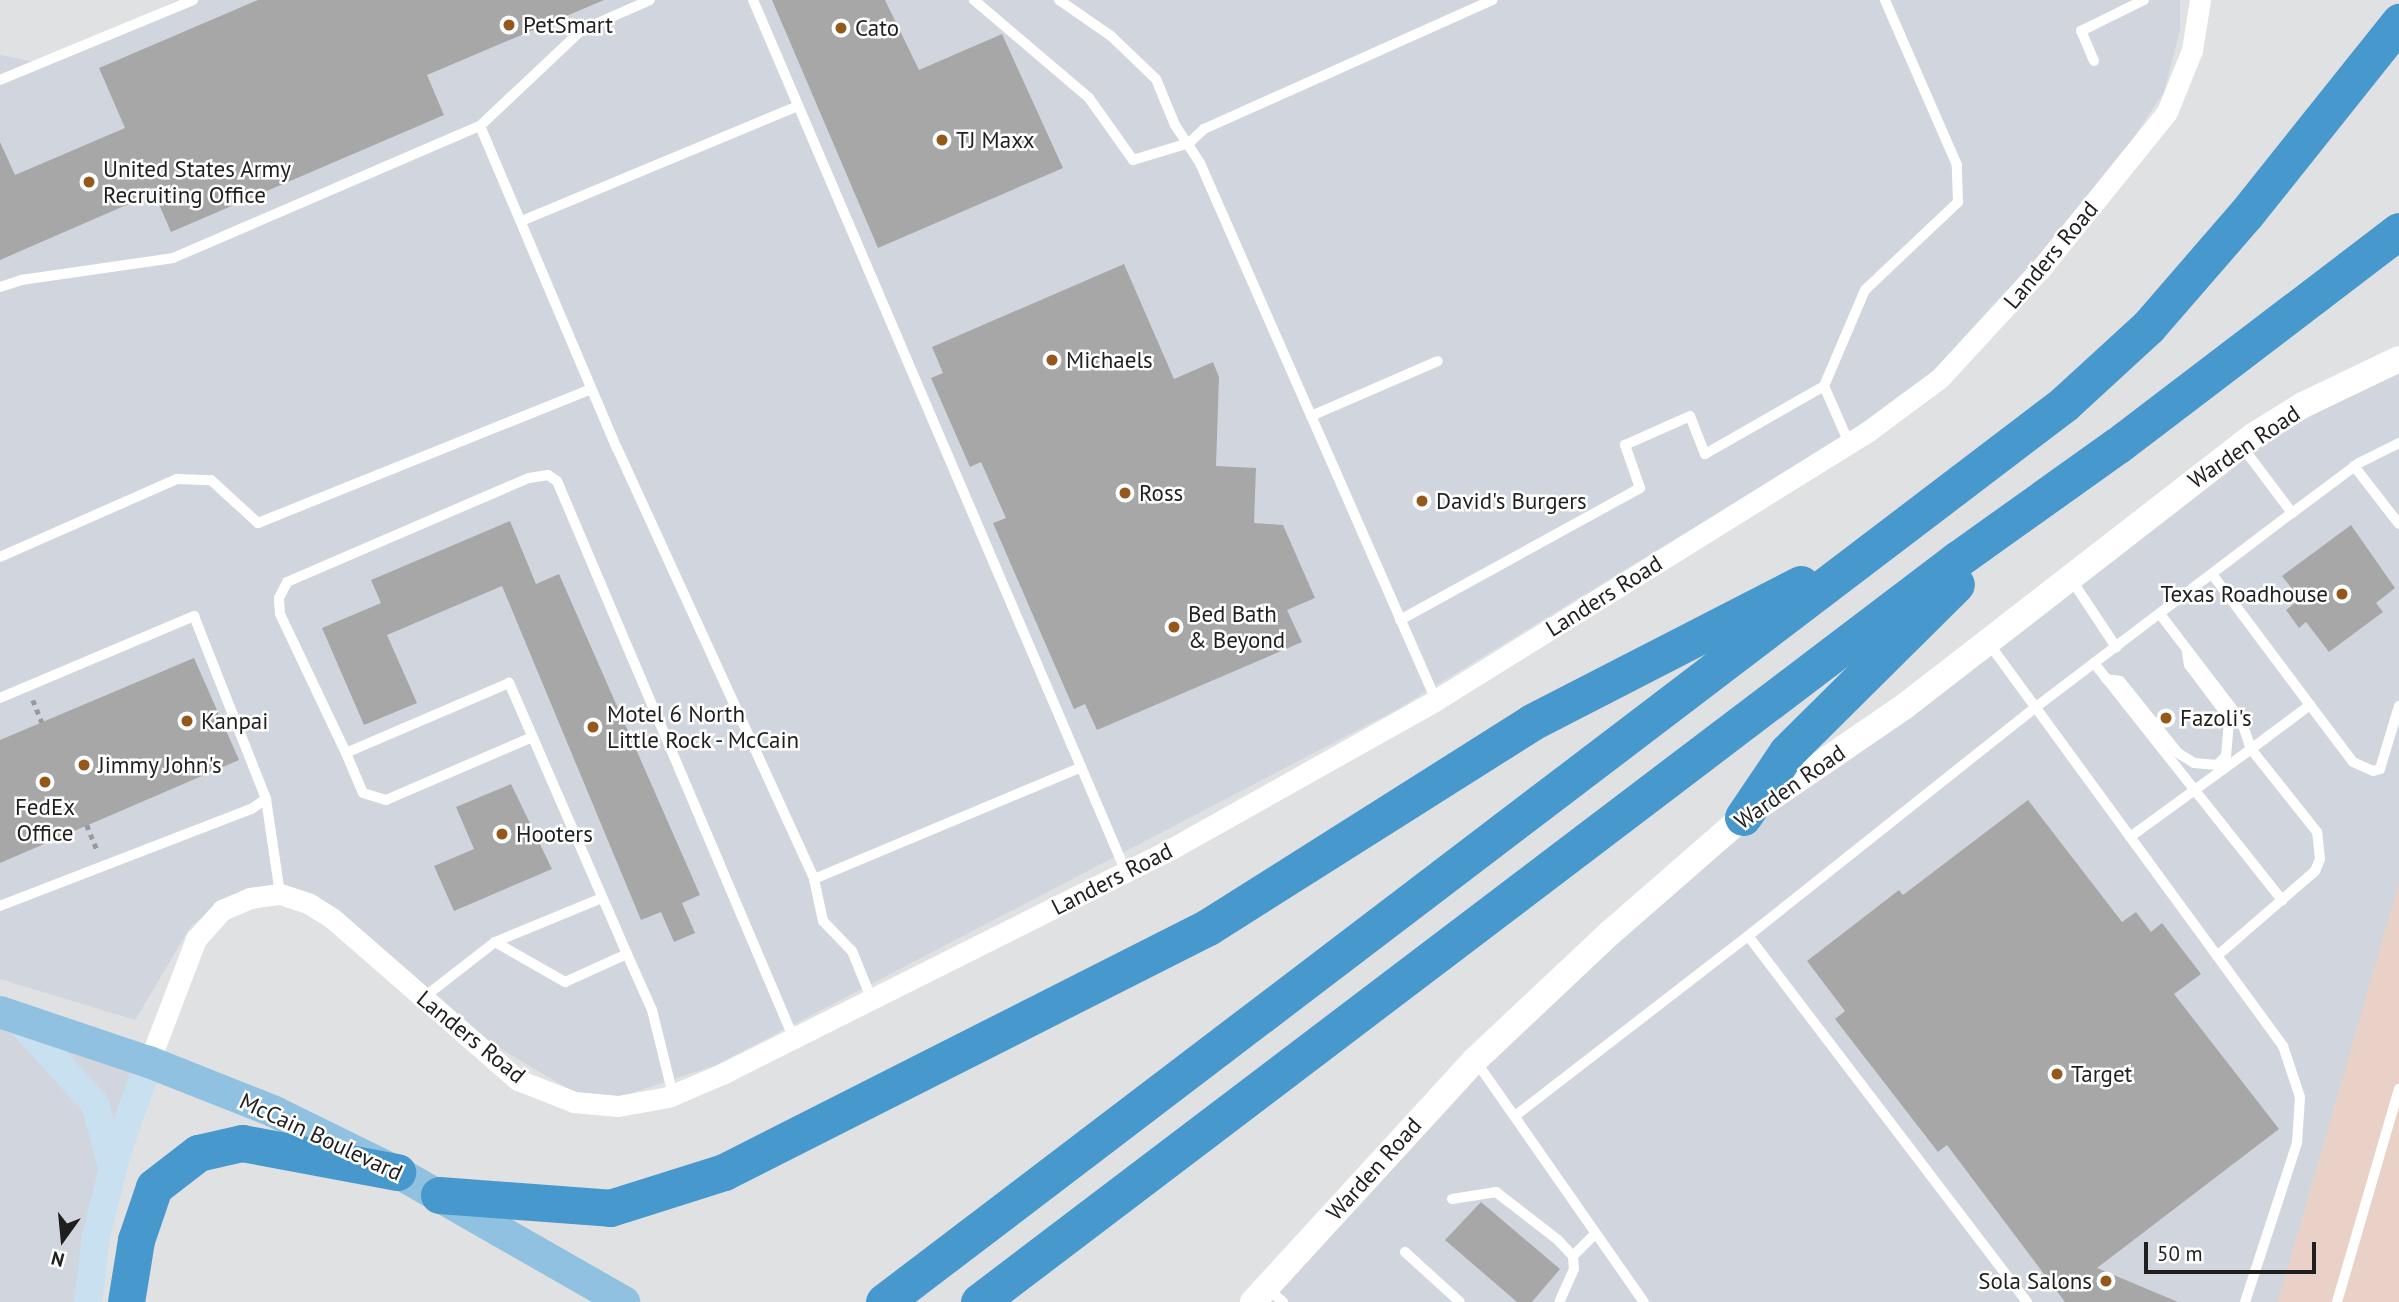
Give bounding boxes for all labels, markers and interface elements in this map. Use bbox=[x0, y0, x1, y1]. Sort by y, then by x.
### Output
place label: PetSmart bbox=[523, 11, 613, 39]
place label: Cato bbox=[855, 14, 899, 42]
marker: PetSmart bbox=[501, 17, 517, 33]
marker: Cato bbox=[833, 20, 849, 36]
place label: TJ Maxx bbox=[956, 126, 1035, 154]
marker: TJ Maxx bbox=[934, 132, 950, 148]
place label: United States Army Recruiting Office bbox=[103, 155, 292, 209]
marker: United States Army Recruiting Office bbox=[81, 174, 97, 190]
street label: Landers Road bbox=[1998, 196, 2104, 314]
place label: Michaels bbox=[1066, 346, 1153, 374]
marker: Michaels bbox=[1044, 352, 1060, 368]
street label: Warden Road bbox=[2183, 400, 2305, 494]
place label: Ross bbox=[1139, 479, 1183, 507]
marker: Ross bbox=[1117, 485, 1133, 501]
place label: David's Burgers bbox=[1436, 487, 1587, 515]
marker: David's Burgers bbox=[1414, 493, 1430, 509]
street label: Landers Road bbox=[1541, 549, 1667, 643]
place label: Texas Roadhouse bbox=[2161, 580, 2328, 608]
marker: Texas Roadhouse bbox=[2334, 586, 2350, 602]
place label: Bed Bath & Beyond bbox=[1188, 600, 1285, 654]
marker: Bed Bath & Beyond bbox=[1166, 619, 1182, 635]
place label: Motel 6 North Little Rock - McCain bbox=[607, 700, 804, 754]
place label: Fazoli's bbox=[2180, 704, 2252, 732]
place label: Kanpai bbox=[201, 707, 268, 735]
marker: Fazoli's bbox=[2158, 710, 2174, 726]
marker: Kanpai bbox=[179, 713, 195, 729]
marker: Motel 6 North Little Rock - McCain bbox=[585, 719, 601, 735]
street label: Warden Road bbox=[1729, 739, 1851, 835]
place label: Jimmy John's bbox=[98, 751, 223, 779]
marker: Jimmy John's bbox=[76, 757, 92, 773]
marker: FedEx Office bbox=[37, 774, 53, 790]
place label: FedEx Office bbox=[15, 793, 75, 847]
place label: Hooters bbox=[516, 820, 593, 848]
marker: Hooters bbox=[494, 826, 510, 842]
street label: Landers Road bbox=[1047, 837, 1177, 921]
street label: Landers Road bbox=[411, 985, 531, 1089]
place label: Target bbox=[2071, 1060, 2132, 1088]
marker: Target bbox=[2049, 1066, 2065, 1082]
street label: McCain Boulevard bbox=[235, 1087, 407, 1187]
street label: Warden Road bbox=[1321, 1112, 1427, 1226]
north arrow bbox=[28, 1204, 98, 1274]
scale bar bbox=[2147, 1228, 2318, 1272]
text: 50 m bbox=[2157, 1240, 2203, 1267]
text: N bbox=[48, 1246, 67, 1272]
place label: Sola Salons bbox=[1978, 1267, 2092, 1295]
marker: Sola Salons bbox=[2098, 1273, 2114, 1289]

